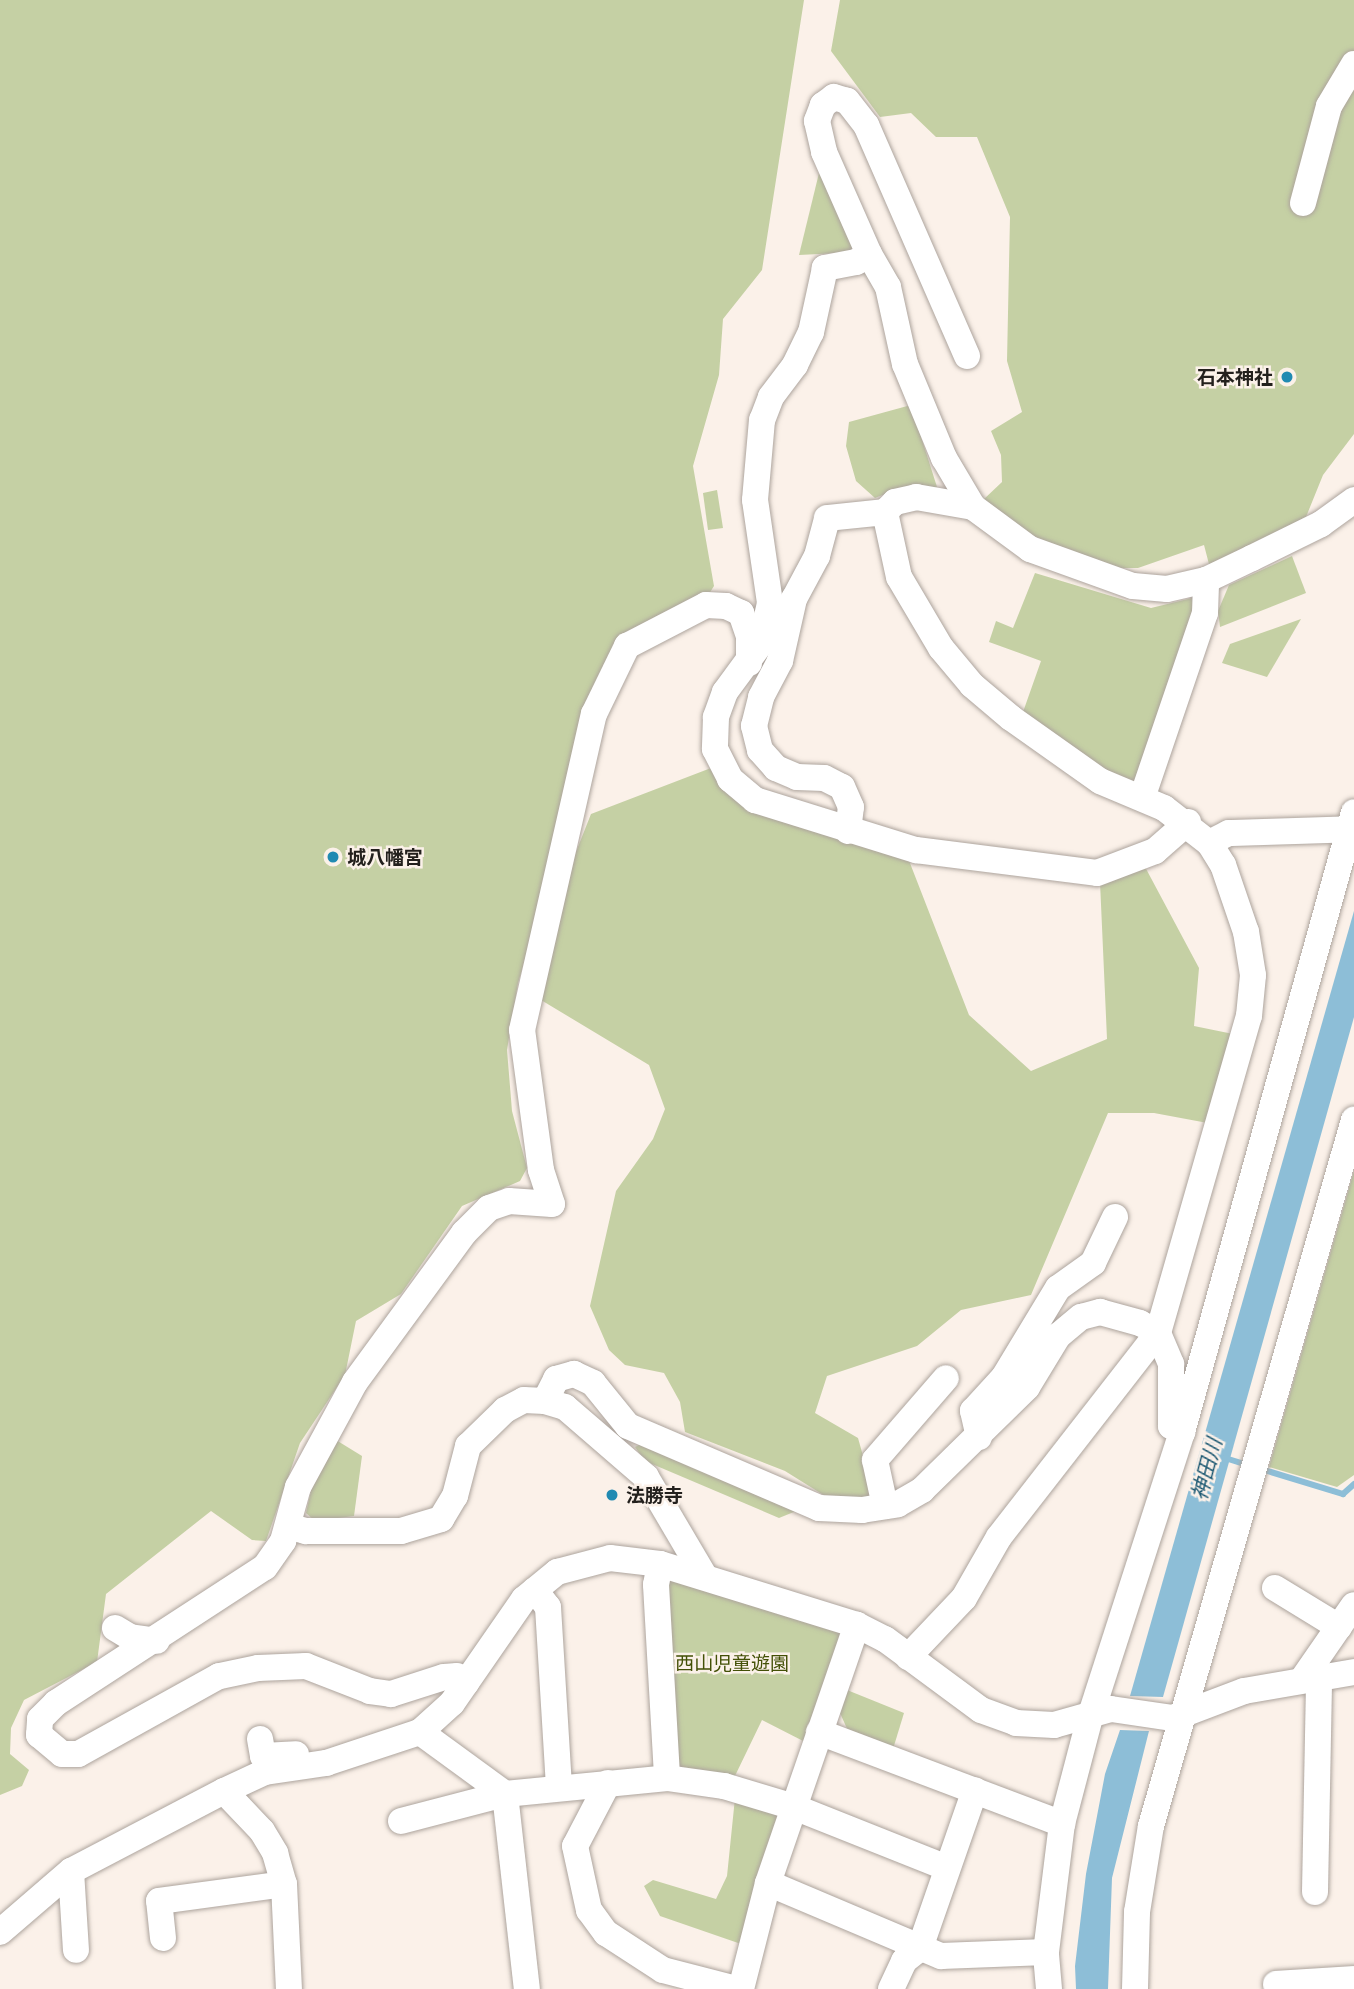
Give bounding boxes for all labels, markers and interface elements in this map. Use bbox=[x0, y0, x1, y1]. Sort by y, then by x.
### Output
place label: 石本神社 bbox=[1197, 366, 1273, 388]
marker: 石本神社 bbox=[1279, 369, 1295, 385]
place label: 城八幡宮 bbox=[347, 846, 423, 868]
marker: 城八幡宮 bbox=[325, 849, 341, 865]
water label: 神田川 bbox=[1186, 1435, 1226, 1503]
place label: 法勝寺 bbox=[626, 1484, 683, 1506]
marker: 法勝寺 bbox=[604, 1487, 620, 1503]
park label: 西山児童遊園 bbox=[675, 1652, 789, 1674]

